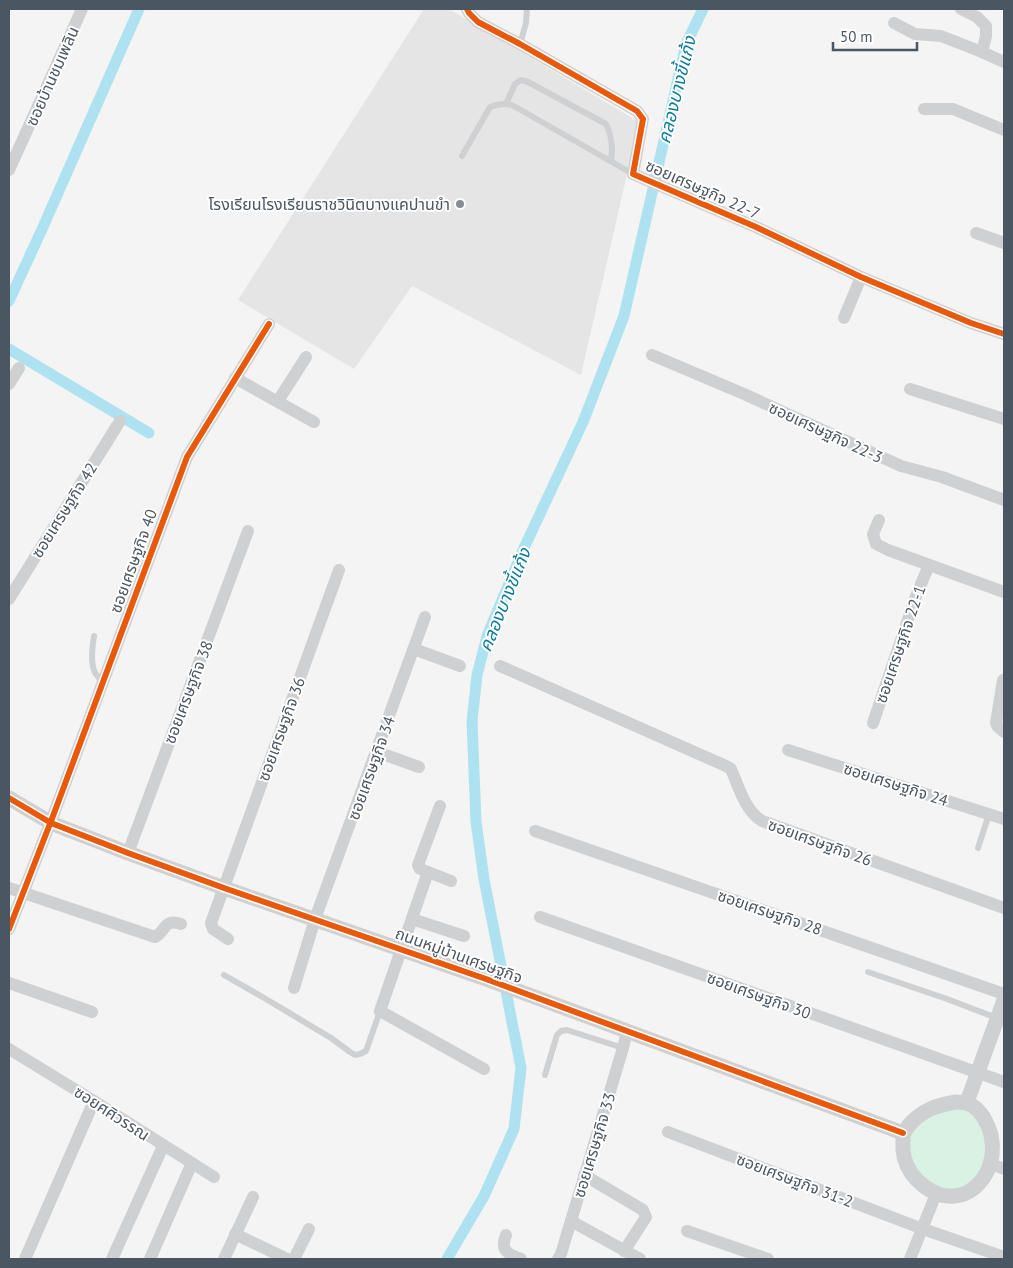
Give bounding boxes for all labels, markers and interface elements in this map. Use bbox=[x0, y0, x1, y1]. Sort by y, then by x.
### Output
scale bar bbox=[833, 20, 917, 52]
street label: ซอยบ้านชมเพลิน bbox=[21, 23, 83, 129]
text: 50 m bbox=[840, 27, 873, 46]
water label: คลองบางขี้แก้ง bbox=[651, 32, 701, 146]
street label: ซอยเศรษฐกิจ 22-7 bbox=[643, 155, 763, 223]
place label: โรงเรียนโรงเรียนราชวินิตบางแคปานขำ bbox=[209, 194, 450, 214]
marker: โรงเรียนโรงเรียนราชวินิตบางแคปานขำ bbox=[454, 198, 466, 210]
street label: ซอยเศรษฐกิจ 22-3 bbox=[766, 397, 886, 467]
street label: ซอยเศรษฐกิจ 42 bbox=[27, 459, 101, 561]
street label: ซอยเศรษฐกิจ 40 bbox=[105, 506, 161, 616]
water label: คลองบางขี้แก้ง bbox=[472, 543, 536, 655]
street label: ซอยเศรษฐกิจ 22-1 bbox=[870, 582, 930, 706]
street label: ซอยเศรษฐกิจ 38 bbox=[159, 638, 217, 746]
street label: ซอยเศรษฐกิจ 36 bbox=[253, 674, 309, 784]
street label: ซอยเศรษฐกิจ 34 bbox=[343, 713, 399, 823]
street label: ซอยเศรษฐกิจ 24 bbox=[841, 758, 951, 810]
street label: ซอยเศรษฐกิจ 26 bbox=[765, 814, 875, 870]
street label: ซอยเศรษฐกิจ 28 bbox=[715, 885, 825, 939]
street label: ถนนหมู่บ้านเศรษฐกิจ bbox=[393, 923, 525, 987]
street label: ซอยเศรษฐกิจ 30 bbox=[704, 967, 814, 1023]
street label: ซอยศศิวรรณ bbox=[71, 1081, 153, 1145]
street label: ซอยเศรษฐกิจ 33 bbox=[569, 1090, 619, 1200]
street label: ซอยเศรษฐกิจ 31-2 bbox=[734, 1149, 856, 1211]

